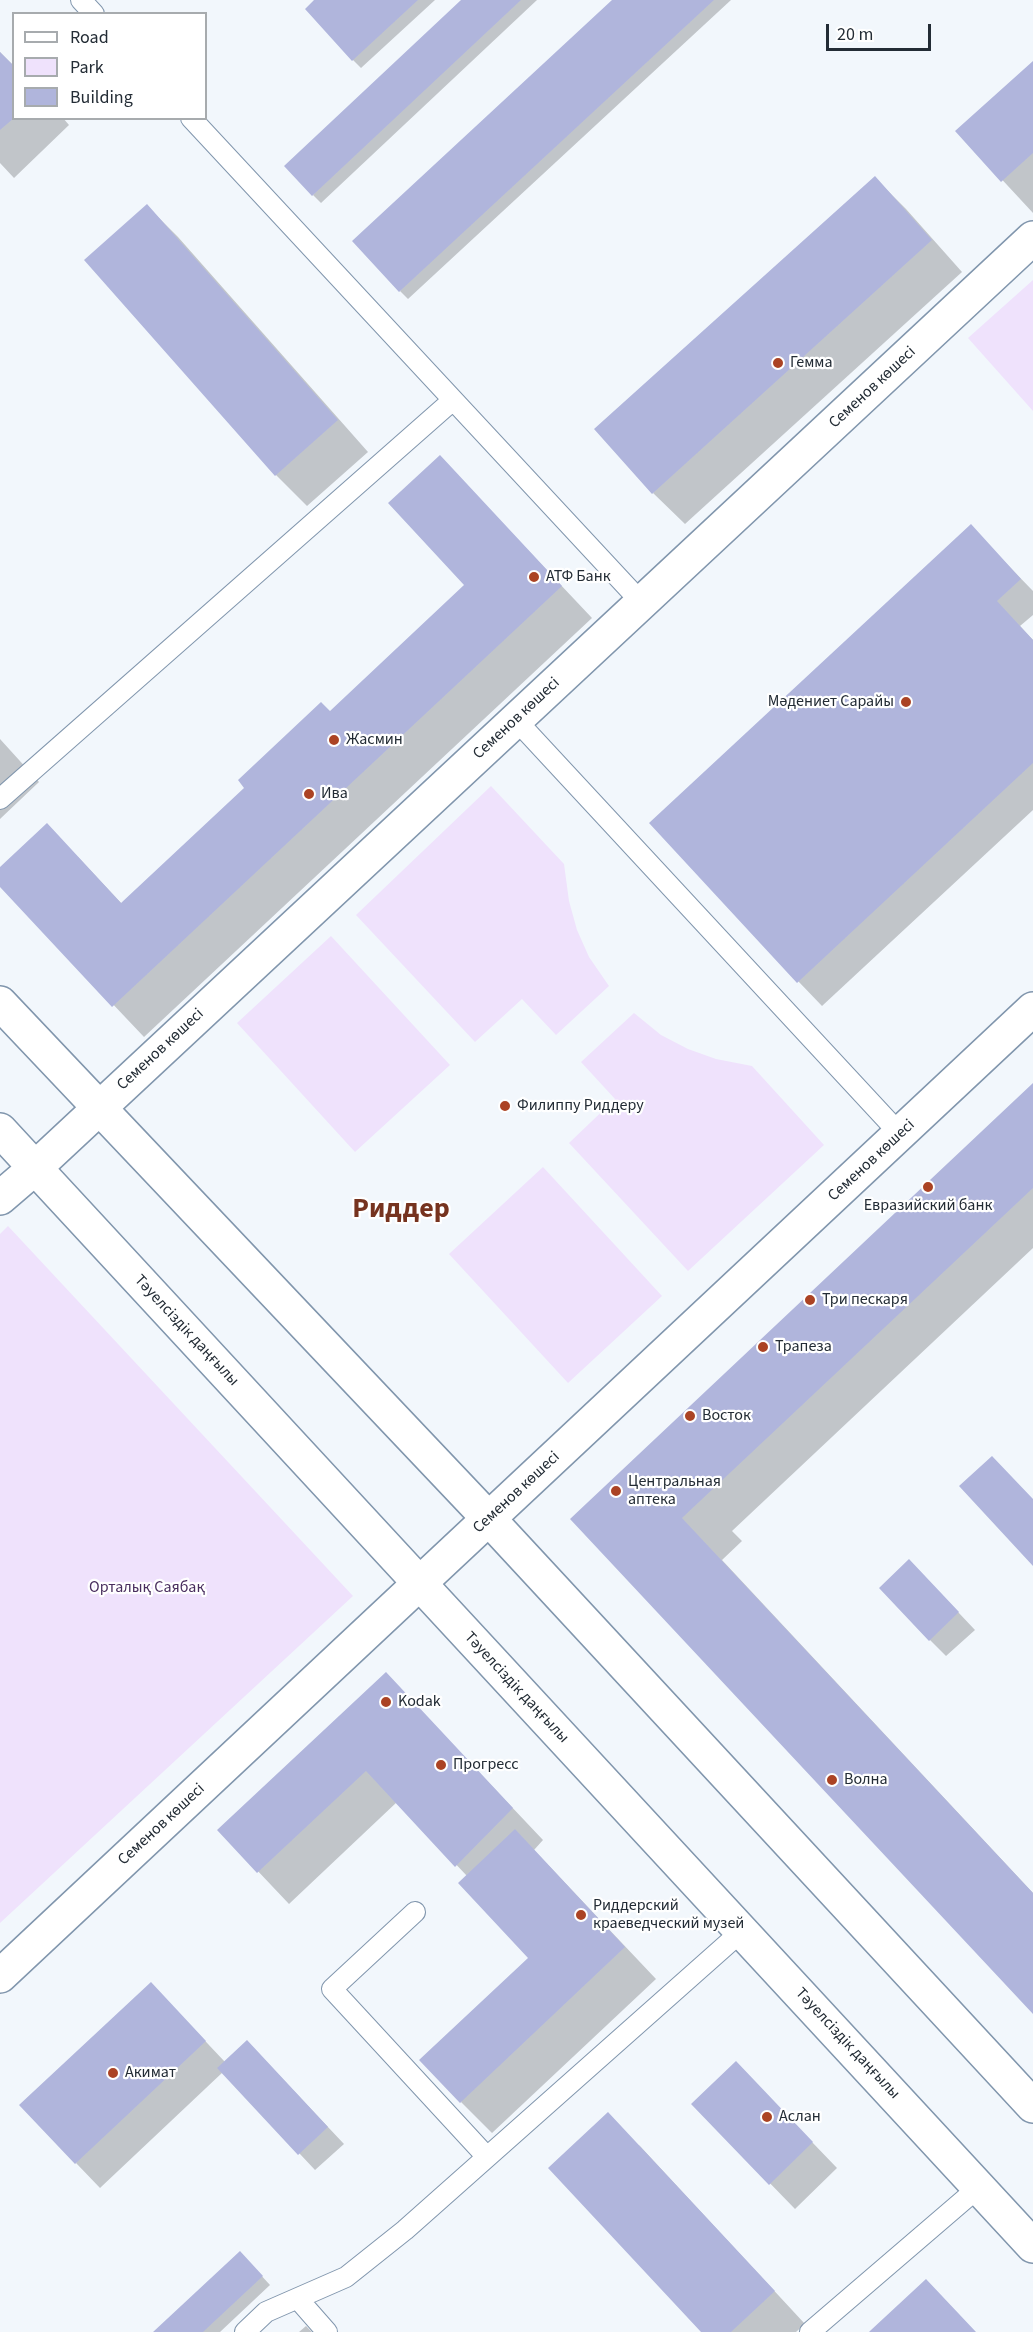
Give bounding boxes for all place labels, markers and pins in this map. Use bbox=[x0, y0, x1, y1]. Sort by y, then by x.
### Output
place label: Гемма bbox=[790, 353, 833, 373]
marker: Гемма bbox=[771, 356, 785, 370]
place label: АТФ Банк bbox=[546, 567, 611, 587]
marker: АТФ Банк bbox=[527, 570, 541, 584]
place label: Мәдениет Сарайы bbox=[768, 692, 894, 712]
marker: Мәдениет Сарайы bbox=[899, 695, 913, 709]
place label: Жасмин bbox=[346, 730, 403, 750]
marker: Жасмин bbox=[327, 733, 341, 747]
place label: Ива bbox=[321, 784, 348, 804]
marker: Ива bbox=[302, 787, 316, 801]
place label: Филиппу Риддеру bbox=[517, 1096, 644, 1116]
marker: Филиппу Риддеру bbox=[498, 1099, 512, 1113]
marker: Евразийский банк bbox=[921, 1180, 935, 1194]
place label: Евразийский банк bbox=[864, 1196, 992, 1216]
place label: Три пескаря bbox=[822, 1290, 908, 1310]
marker: Три пескаря bbox=[803, 1293, 817, 1307]
place label: Трапеза bbox=[775, 1337, 832, 1357]
marker: Трапеза bbox=[756, 1340, 770, 1354]
place label: Восток bbox=[702, 1406, 751, 1426]
marker: Восток bbox=[683, 1409, 697, 1423]
place label: Центральная аптека bbox=[628, 1472, 721, 1510]
marker: Центральная аптека bbox=[609, 1484, 623, 1498]
place label: Kodak bbox=[398, 1692, 441, 1712]
marker: Kodak bbox=[379, 1695, 393, 1709]
place label: Прогресс bbox=[453, 1755, 519, 1775]
marker: Прогресс bbox=[434, 1758, 448, 1772]
place label: Волна bbox=[844, 1770, 888, 1790]
marker: Волна bbox=[825, 1773, 839, 1787]
place label: Риддерский краеведческий музей bbox=[593, 1896, 744, 1934]
marker: Риддерский краеведческий музей bbox=[574, 1908, 588, 1922]
place label: Акимат bbox=[125, 2063, 176, 2083]
marker: Акимат bbox=[106, 2066, 120, 2080]
place label: Аслан bbox=[779, 2107, 821, 2127]
marker: Аслан bbox=[760, 2110, 774, 2124]

